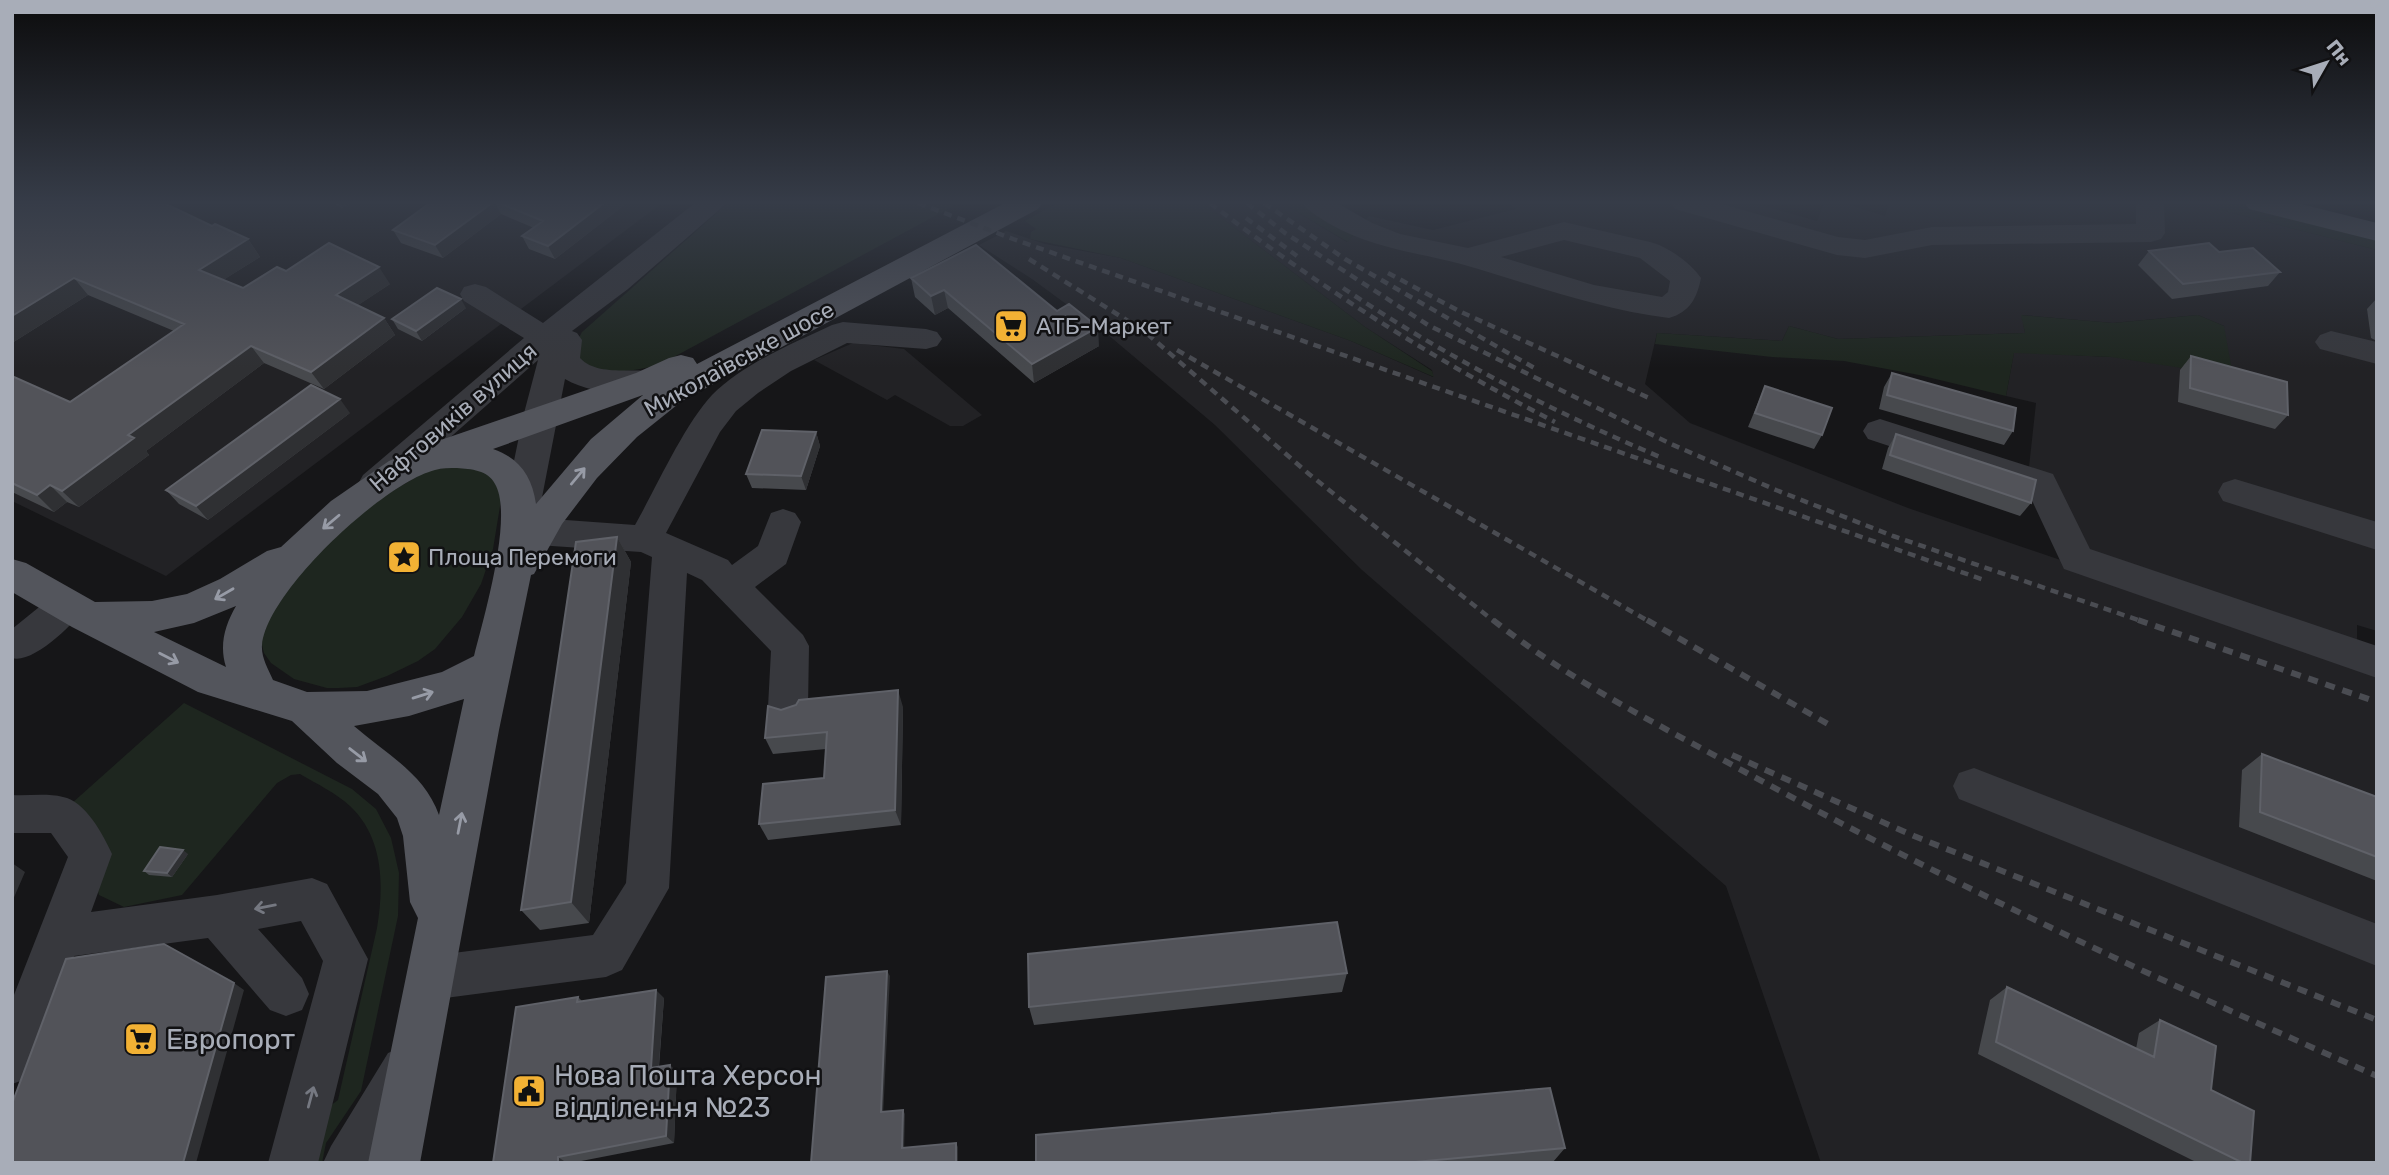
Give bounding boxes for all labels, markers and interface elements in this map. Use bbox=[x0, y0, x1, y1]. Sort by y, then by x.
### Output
north arrow bbox=[2291, 28, 2361, 98]
text: Пн bbox=[2322, 35, 2356, 70]
street label: Миколаївське шосе bbox=[639, 295, 839, 423]
supermarket icon: АТБ-Маркет bbox=[992, 307, 1030, 345]
place label: АТБ-Маркет bbox=[1036, 312, 1172, 340]
street label: Нафтовиків вулиця bbox=[364, 337, 542, 497]
one-way arrow bbox=[570, 468, 586, 486]
one-way arrow bbox=[323, 514, 341, 530]
place icon: Площа Перемоги bbox=[385, 538, 423, 576]
place label: Площа Перемоги bbox=[428, 543, 617, 571]
one-way arrow bbox=[215, 587, 235, 601]
one-way arrow bbox=[158, 651, 178, 665]
one-way arrow bbox=[412, 688, 434, 701]
one-way arrow bbox=[349, 747, 367, 762]
one-way arrow bbox=[453, 812, 467, 835]
one-way arrow bbox=[254, 901, 277, 914]
supermarket icon: Европорт bbox=[122, 1020, 160, 1058]
place label: Европорт bbox=[166, 1023, 295, 1056]
place label: Нова Пошта Херсон відділення №23 bbox=[554, 1059, 822, 1124]
public building icon: Нова Пошта Херсон відділення №23 bbox=[510, 1072, 548, 1110]
one-way arrow bbox=[305, 1086, 318, 1108]

